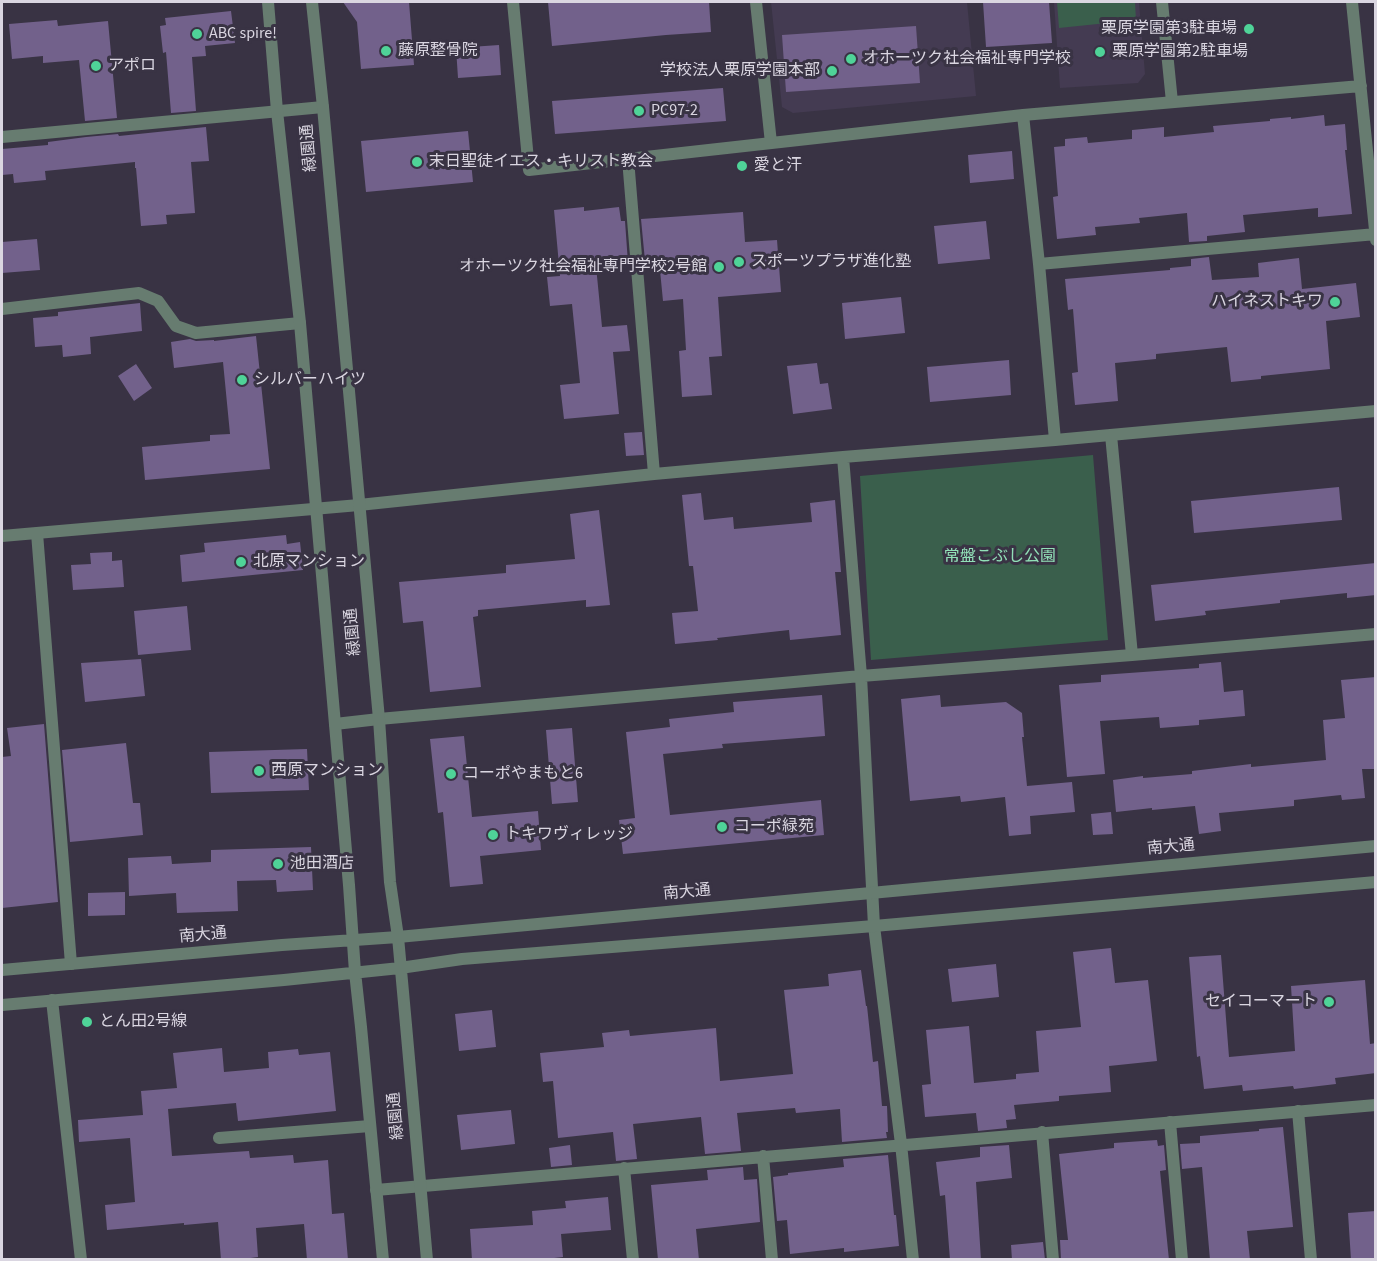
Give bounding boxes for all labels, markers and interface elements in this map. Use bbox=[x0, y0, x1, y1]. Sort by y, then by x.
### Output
place label: 栗原学園第3駐車場 bbox=[1101, 19, 1237, 39]
marker: 栗原学園第3駐車場 bbox=[1242, 22, 1256, 36]
place label: ABC spire! bbox=[209, 24, 277, 44]
marker: ABC spire! bbox=[190, 27, 204, 41]
place label: 藤原整骨院 bbox=[398, 41, 478, 61]
place label: 栗原学園第2駐車場 bbox=[1112, 42, 1248, 62]
marker: 藤原整骨院 bbox=[379, 44, 393, 58]
marker: 栗原学園第2駐車場 bbox=[1093, 45, 1107, 59]
place label: オホーツク社会福祉専門学校 bbox=[863, 49, 1071, 69]
marker: オホーツク社会福祉専門学校 bbox=[844, 52, 858, 66]
place label: アポロ bbox=[108, 56, 156, 76]
marker: アポロ bbox=[89, 59, 103, 73]
place label: 学校法人栗原学園本部 bbox=[660, 61, 820, 81]
marker: 学校法人栗原学園本部 bbox=[825, 64, 839, 78]
place label: PC97-2 bbox=[651, 101, 698, 121]
marker: PC97-2 bbox=[632, 104, 646, 118]
street label: 緑園通 bbox=[298, 123, 322, 173]
place label: 末日聖徒イエス・キリスト教会 bbox=[429, 152, 653, 172]
marker: 末日聖徒イエス・キリスト教会 bbox=[410, 155, 424, 169]
place label: 愛と汗 bbox=[754, 156, 802, 176]
marker: 愛と汗 bbox=[735, 159, 749, 173]
place label: スポーツプラザ進化塾 bbox=[751, 252, 911, 272]
marker: スポーツプラザ進化塾 bbox=[732, 255, 746, 269]
place label: オホーツク社会福祉専門学校2号館 bbox=[459, 257, 707, 277]
marker: オホーツク社会福祉専門学校2号館 bbox=[712, 260, 726, 274]
place label: ハイネストキワ bbox=[1211, 292, 1323, 312]
marker: ハイネストキワ bbox=[1328, 295, 1342, 309]
place label: シルバーハイツ bbox=[254, 370, 366, 390]
marker: シルバーハイツ bbox=[235, 373, 249, 387]
park label: 常盤こぶし公園 bbox=[944, 547, 1056, 567]
place label: 北原マンション bbox=[253, 552, 365, 572]
marker: 北原マンション bbox=[234, 555, 248, 569]
street label: 緑園通 bbox=[342, 607, 366, 657]
place label: 西原マンション bbox=[271, 761, 383, 781]
marker: 西原マンション bbox=[252, 764, 266, 778]
place label: コーポやまもと6 bbox=[463, 764, 583, 784]
marker: コーポやまもと6 bbox=[444, 767, 458, 781]
place label: コーポ緑苑 bbox=[734, 817, 814, 837]
marker: コーポ緑苑 bbox=[715, 820, 729, 834]
place label: トキワヴィレッジ bbox=[505, 825, 633, 845]
marker: トキワヴィレッジ bbox=[486, 828, 500, 842]
street label: 南大通 bbox=[1146, 836, 1196, 860]
place label: 池田酒店 bbox=[290, 854, 354, 874]
marker: 池田酒店 bbox=[271, 857, 285, 871]
street label: 南大通 bbox=[662, 881, 712, 905]
street label: 南大通 bbox=[178, 924, 228, 948]
place label: セイコーマート bbox=[1205, 992, 1317, 1012]
marker: セイコーマート bbox=[1322, 995, 1336, 1009]
place label: とん田2号線 bbox=[99, 1012, 187, 1032]
marker: とん田2号線 bbox=[80, 1015, 94, 1029]
street label: 緑園通 bbox=[385, 1091, 409, 1141]

